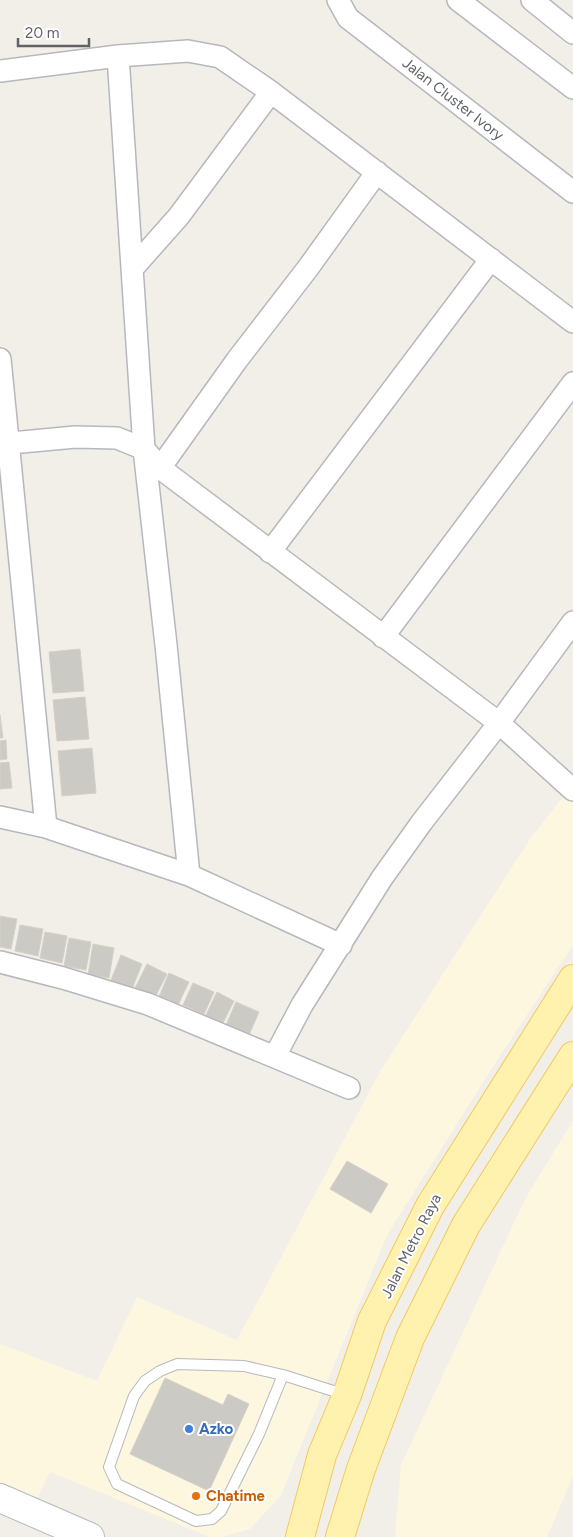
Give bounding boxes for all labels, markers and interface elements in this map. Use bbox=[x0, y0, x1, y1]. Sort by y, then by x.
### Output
scale bar bbox=[18, 15, 89, 47]
text: 20 m bbox=[25, 24, 59, 42]
street label: Jalan Cluster Ivory bbox=[399, 54, 507, 144]
street label: Jalan Metro Raya bbox=[377, 1191, 445, 1301]
place label: Azko bbox=[199, 1420, 234, 1438]
marker: Azko bbox=[183, 1423, 195, 1435]
place label: Chatime bbox=[206, 1487, 265, 1505]
marker: Chatime bbox=[190, 1490, 202, 1502]

